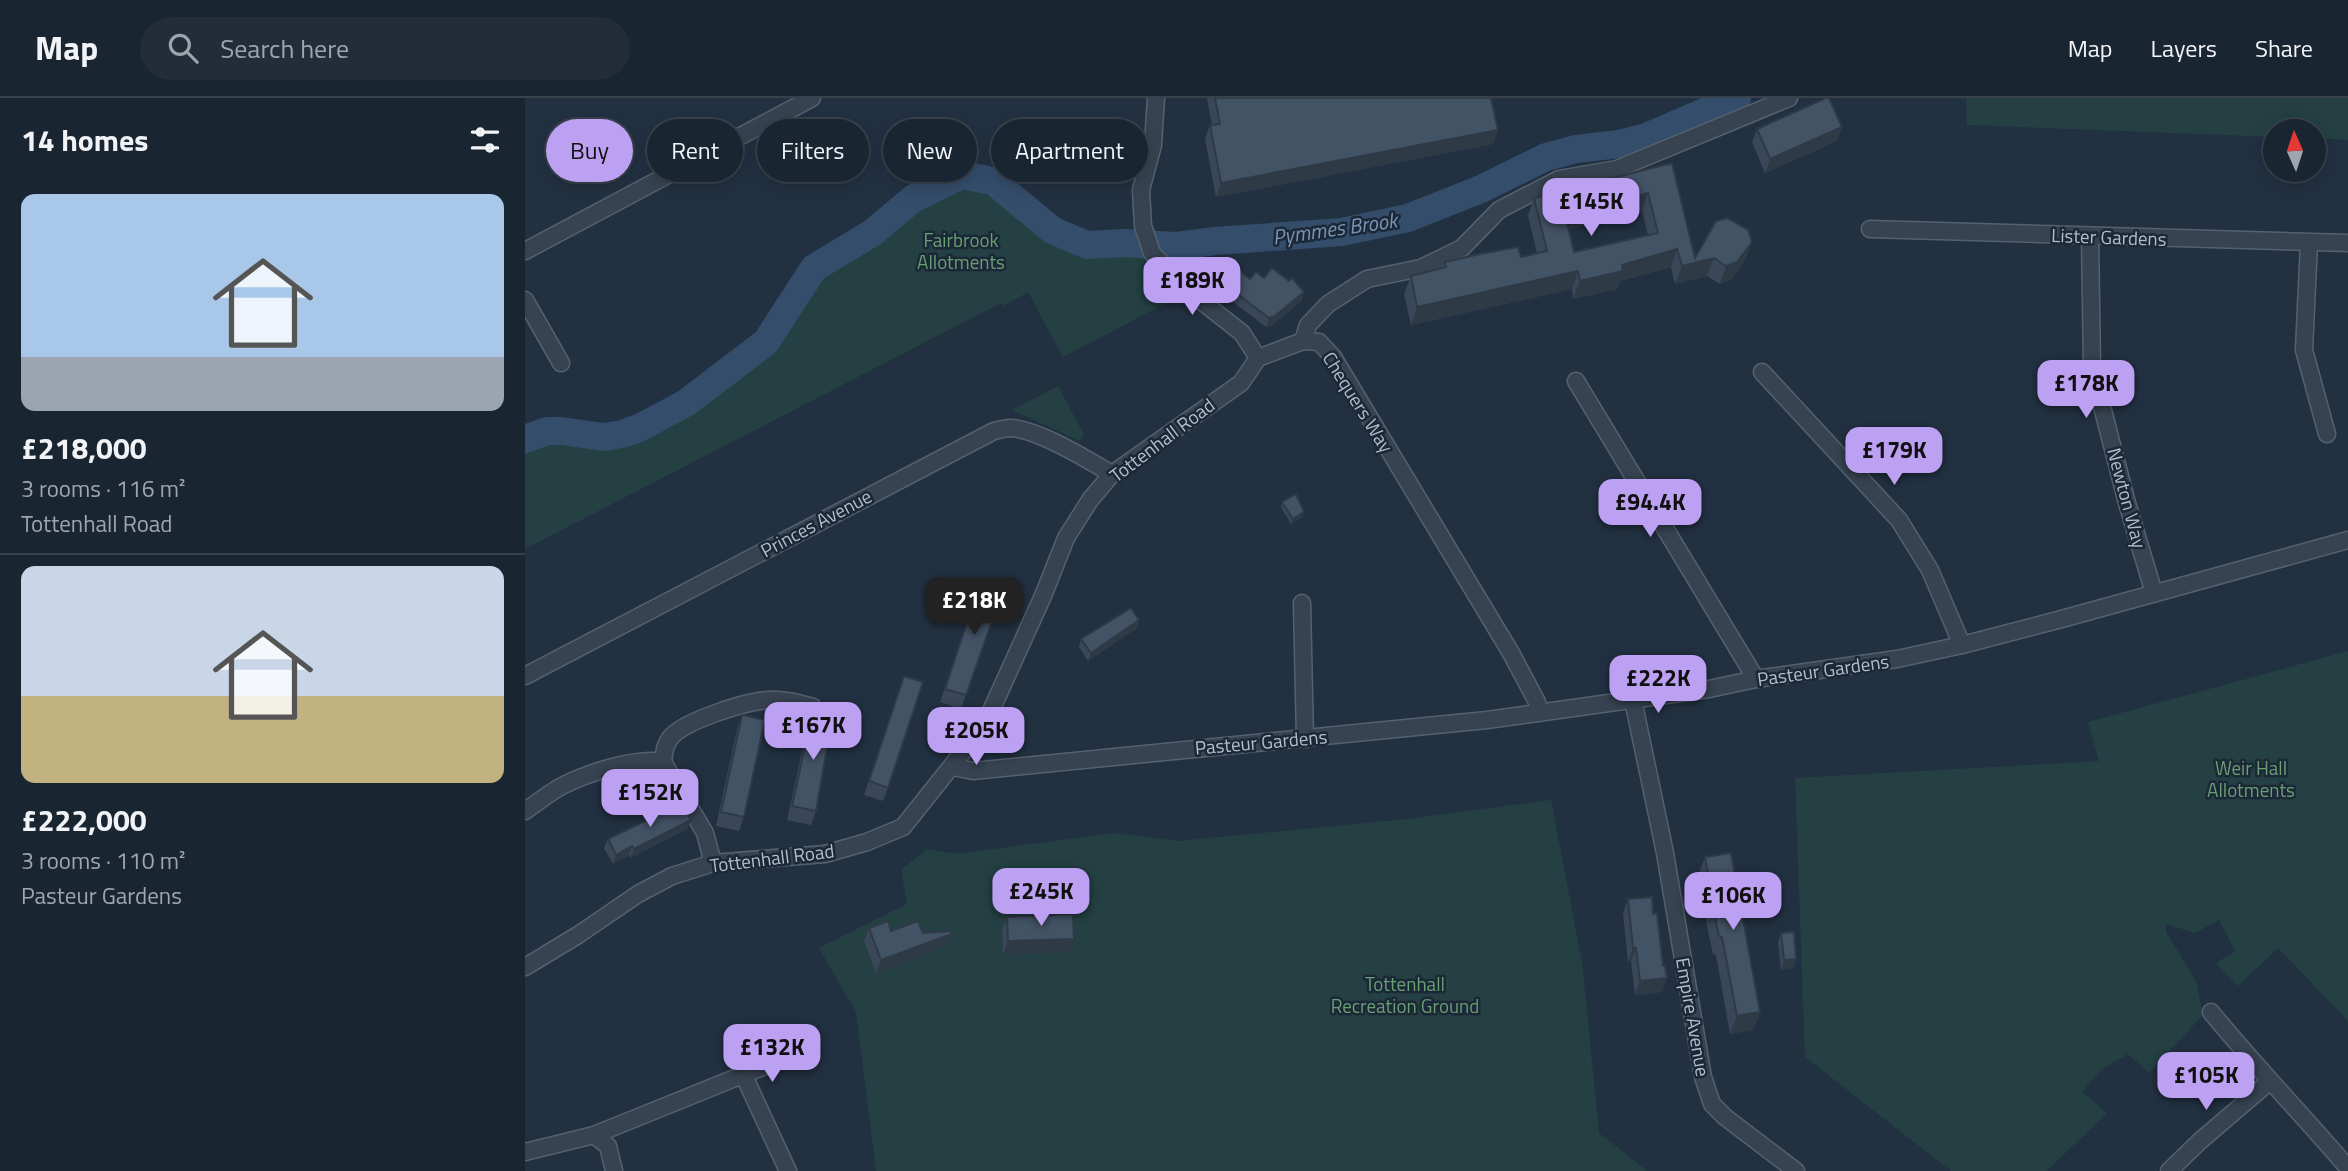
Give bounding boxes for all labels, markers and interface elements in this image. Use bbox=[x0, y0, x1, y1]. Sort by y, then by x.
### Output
search box bbox=[140, 17, 630, 80]
text: Map bbox=[35, 23, 98, 73]
icon: search bbox=[164, 29, 202, 67]
text: Search here bbox=[220, 29, 349, 68]
text: Map bbox=[2068, 30, 2113, 66]
text: Layers bbox=[2151, 30, 2217, 66]
text: Share bbox=[2255, 30, 2313, 66]
text: 14 homes bbox=[21, 117, 148, 163]
chip: Buy bbox=[546, 119, 633, 182]
chip: Rent bbox=[647, 119, 743, 182]
chip: Filters bbox=[757, 119, 869, 182]
chip: New bbox=[883, 119, 977, 182]
chip: Apartment bbox=[991, 119, 1148, 182]
north arrow bbox=[2263, 119, 2326, 182]
map controls bbox=[2263, 119, 2326, 182]
icon: filters bbox=[466, 121, 504, 159]
pin: £145K bbox=[1542, 178, 1640, 238]
text: £145K bbox=[1558, 183, 1624, 218]
water label: Pymmes Brook bbox=[1271, 203, 1402, 253]
street label: Lister Gardens bbox=[2051, 220, 2167, 253]
park label: Fairbrook Allotments bbox=[917, 225, 1005, 276]
icon: home bbox=[200, 240, 326, 366]
pin: £189K bbox=[1143, 258, 1241, 317]
text: £189K bbox=[1159, 262, 1225, 297]
street label: Chequers Way bbox=[1316, 345, 1401, 458]
pin: £178K bbox=[2037, 360, 2135, 420]
text: £178K bbox=[2053, 365, 2119, 400]
street label: Tottenhall Road bbox=[1103, 390, 1220, 489]
text: £218,000 bbox=[21, 425, 147, 471]
pin: £179K bbox=[1845, 428, 1943, 487]
text: £179K bbox=[1861, 432, 1927, 467]
street label: Newton Way bbox=[2100, 444, 2155, 551]
text: 3 rooms · 116 m² bbox=[21, 471, 185, 506]
pin: £94.4K bbox=[1593, 480, 1707, 539]
street label: Princes Avenue bbox=[755, 481, 877, 564]
text: £94.4K bbox=[1614, 484, 1686, 519]
text: Tottenhall Road bbox=[21, 506, 173, 541]
pin: £218K bbox=[925, 578, 1023, 637]
text: £218K bbox=[941, 582, 1007, 617]
icon: home bbox=[200, 612, 326, 738]
street label: Pasteur Gardens bbox=[1755, 646, 1891, 693]
pin: £222K bbox=[1609, 656, 1707, 715]
text: £222K bbox=[1625, 660, 1691, 695]
pin: £167K bbox=[764, 702, 862, 762]
text: £167K bbox=[780, 707, 846, 742]
pin: £205K bbox=[927, 708, 1025, 767]
text: £205K bbox=[943, 712, 1009, 747]
street label: Pasteur Gardens bbox=[1194, 721, 1329, 762]
park label: Weir Hall Allotments bbox=[2207, 753, 2295, 804]
pin: £152K bbox=[601, 770, 699, 829]
text: £152K bbox=[617, 774, 683, 809]
text: £222,000 bbox=[21, 797, 147, 843]
street label: Tottenhall Road bbox=[708, 835, 836, 880]
text: 3 rooms · 110 m² bbox=[21, 843, 185, 878]
pin: £245K bbox=[992, 868, 1090, 928]
pin: £106K bbox=[1684, 872, 1782, 932]
text: £245K bbox=[1008, 873, 1074, 908]
text: £106K bbox=[1700, 877, 1766, 912]
text: Pasteur Gardens bbox=[21, 878, 182, 913]
street label: Empire Avenue bbox=[1669, 955, 1718, 1079]
park label: Tottenhall Recreation Ground bbox=[1331, 969, 1479, 1020]
pin: £132K bbox=[723, 1024, 821, 1084]
text: £132K bbox=[739, 1029, 805, 1064]
pin: £105K bbox=[2157, 1052, 2255, 1112]
text: £105K bbox=[2173, 1057, 2239, 1092]

